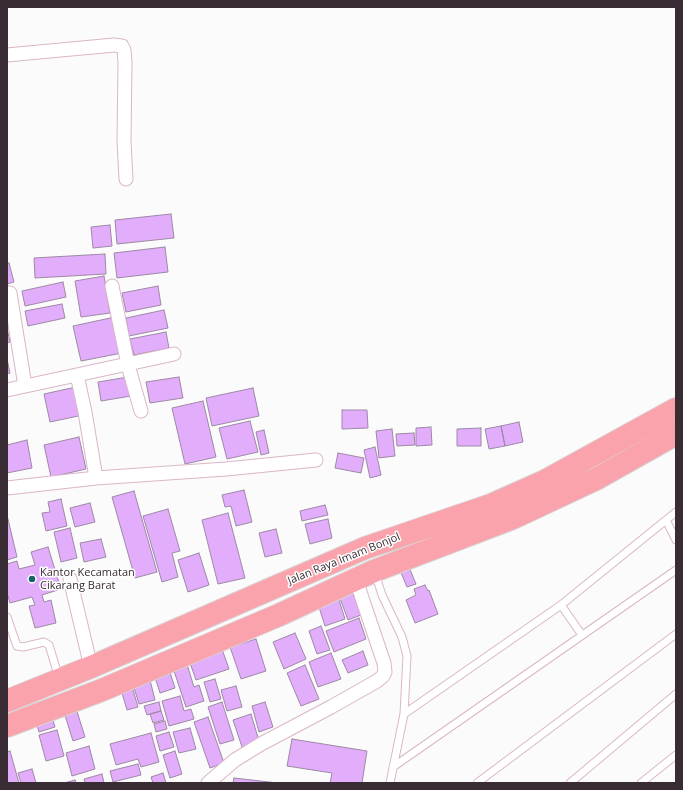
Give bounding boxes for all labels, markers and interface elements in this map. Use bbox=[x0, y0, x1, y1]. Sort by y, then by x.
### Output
street label: Jalan Raya Imam Bonjol bbox=[286, 530, 402, 588]
place label: Kantor Kecamatan Cikarang Barat bbox=[40, 566, 135, 592]
marker: Kantor Kecamatan Cikarang Barat bbox=[27, 574, 37, 584]

